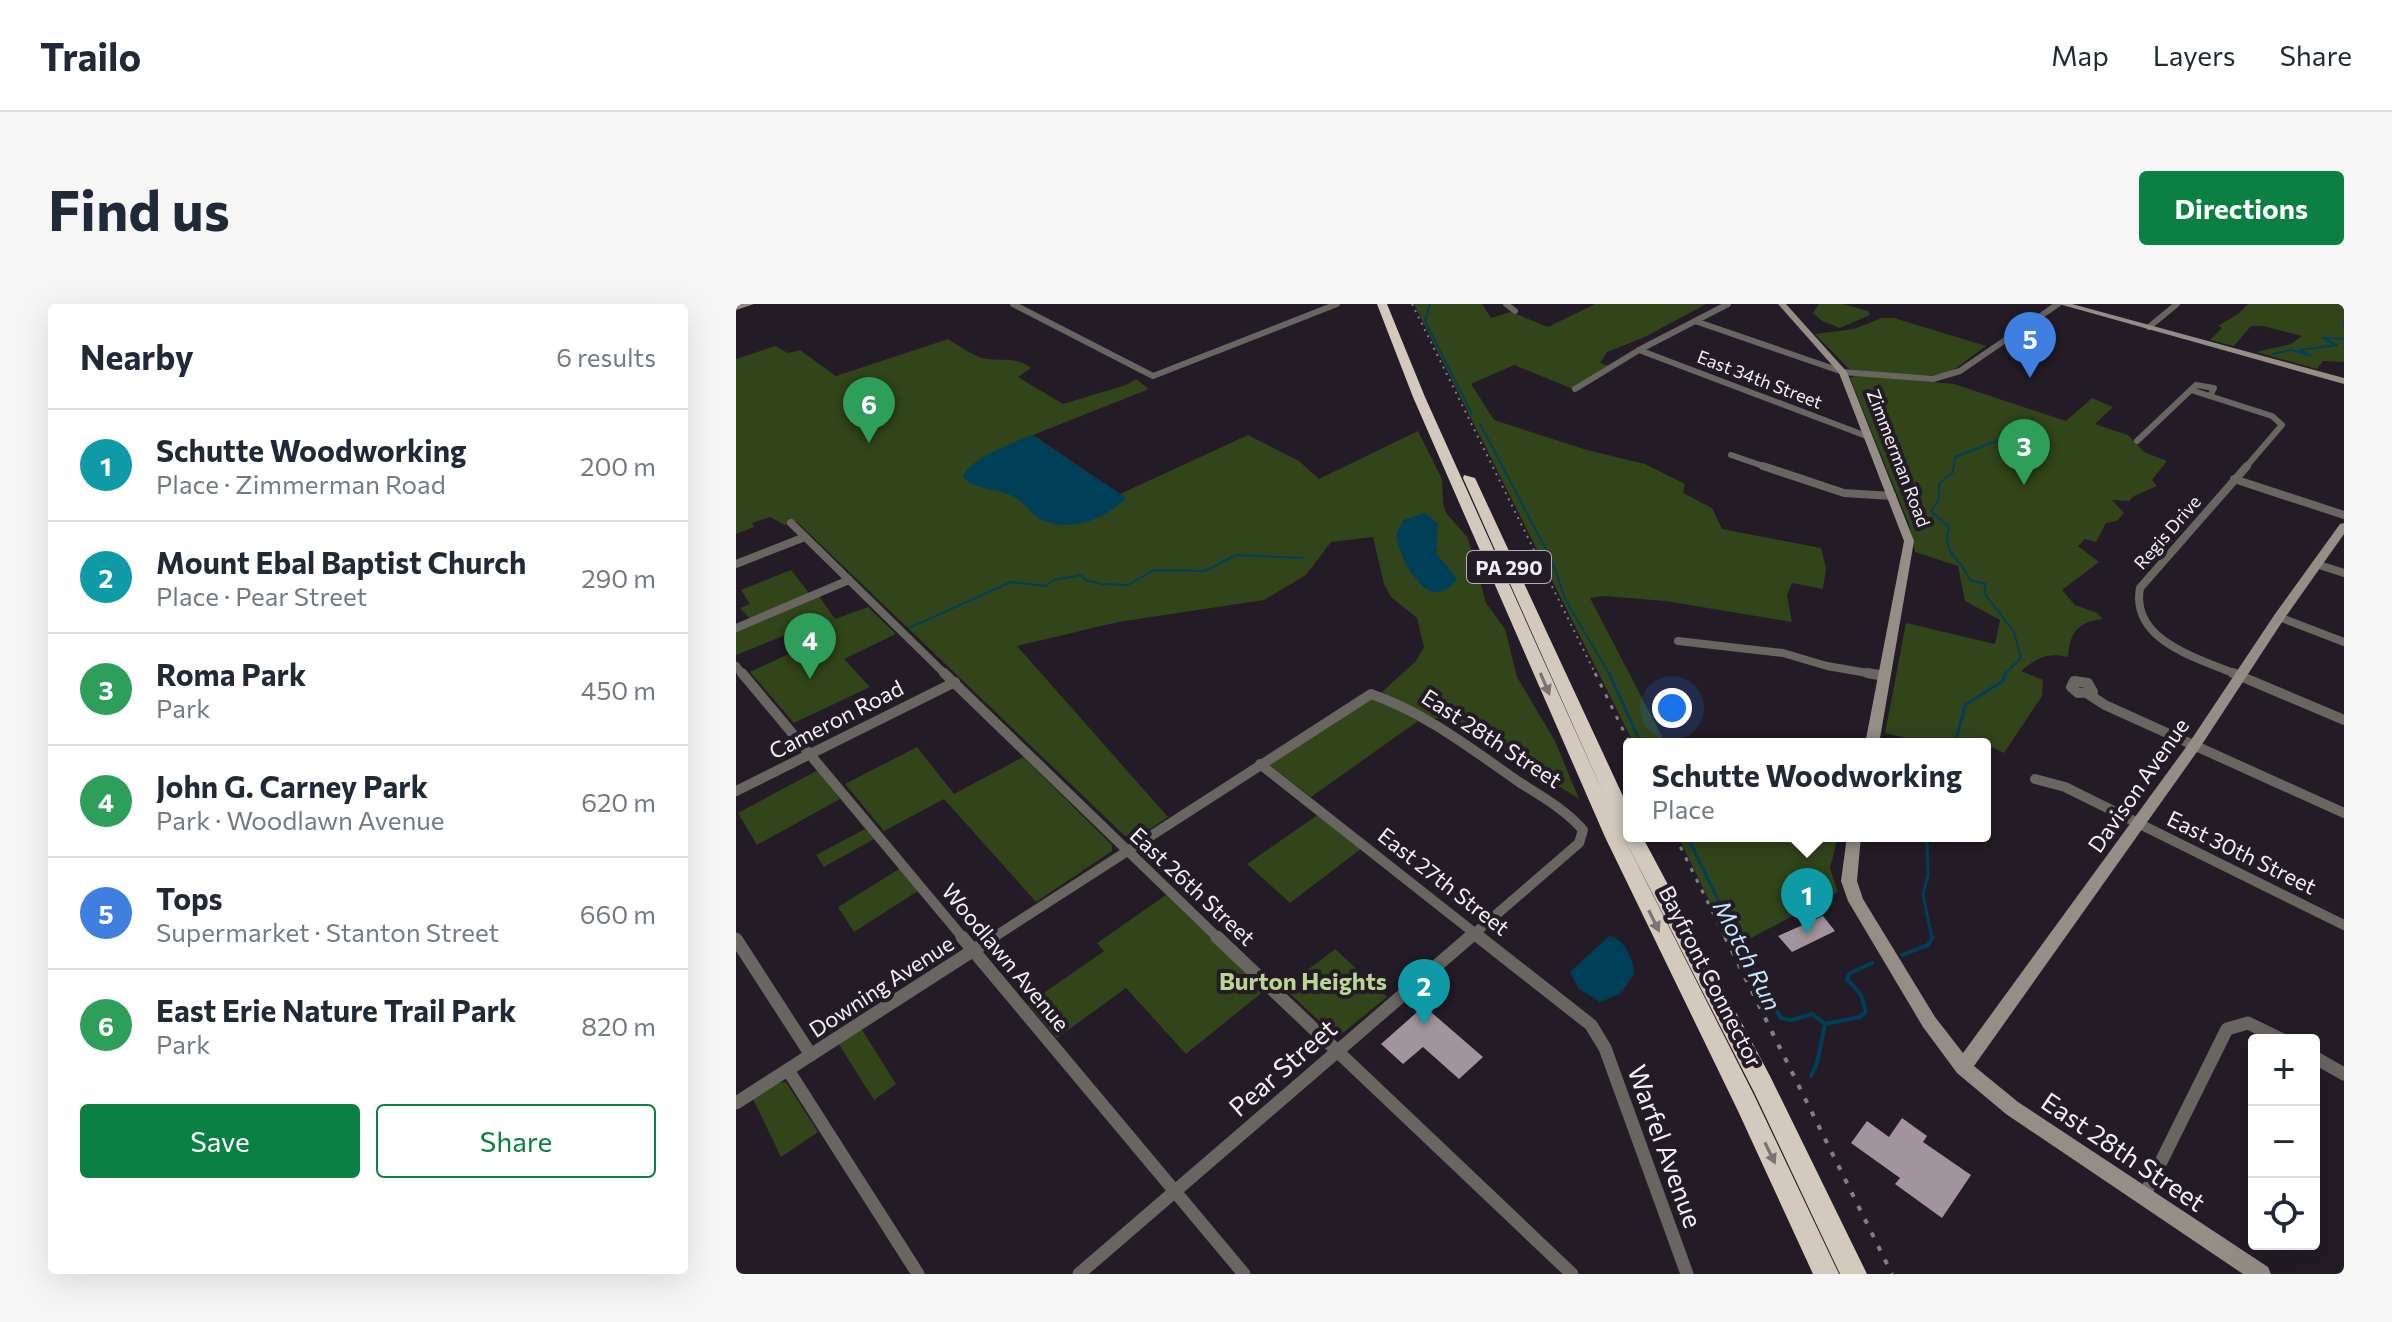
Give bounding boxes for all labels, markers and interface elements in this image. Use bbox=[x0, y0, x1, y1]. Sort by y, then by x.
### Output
text: Trailo bbox=[40, 32, 141, 79]
text: Map bbox=[2051, 38, 2109, 72]
text: Layers bbox=[2153, 38, 2235, 72]
text: Share bbox=[2279, 38, 2352, 72]
button: Directions bbox=[2139, 171, 2344, 245]
text: Find us bbox=[48, 174, 230, 243]
pin: 5 bbox=[2004, 312, 2056, 378]
text: Nearby bbox=[80, 335, 194, 377]
text: 6 results bbox=[556, 341, 656, 372]
street label: East 34th Street bbox=[1694, 345, 1826, 413]
pin: 6 bbox=[843, 377, 895, 443]
street label: Zimmerman Road bbox=[1863, 386, 1935, 530]
pin: 3 bbox=[1998, 419, 2050, 485]
text: Schutte Woodworking bbox=[156, 431, 467, 468]
text: 1 bbox=[100, 450, 112, 481]
text: 200 m bbox=[580, 450, 656, 481]
text: Place · Zimmerman Road bbox=[156, 468, 446, 499]
street label: Regis Drive bbox=[2129, 491, 2205, 573]
text: Mount Ebal Baptist Church bbox=[156, 543, 526, 580]
road number: PA 290 bbox=[1467, 551, 1551, 583]
text: 2 bbox=[99, 562, 113, 593]
text: 290 m bbox=[581, 562, 656, 593]
text: Place · Pear Street bbox=[156, 580, 367, 611]
pin: 4 bbox=[784, 613, 836, 679]
text: Roma Park bbox=[156, 655, 306, 692]
one-way arrow bbox=[1539, 672, 1552, 696]
text: 3 bbox=[98, 674, 114, 705]
text: 450 m bbox=[581, 674, 656, 705]
street label: Cameron Road bbox=[764, 674, 908, 764]
street label: East 28th Street bbox=[1417, 683, 1567, 793]
your location bbox=[1652, 688, 1692, 728]
text: Park bbox=[156, 692, 210, 723]
street label: Davison Avenue bbox=[2082, 713, 2194, 857]
popup bbox=[1623, 738, 1991, 842]
text: Schutte Woodworking bbox=[1652, 756, 1962, 793]
text: John G. Carney Park bbox=[156, 767, 428, 804]
text: 4 bbox=[98, 786, 114, 817]
text: 620 m bbox=[581, 786, 656, 817]
text: Place bbox=[1652, 793, 1715, 824]
text: Park · Woodlawn Avenue bbox=[156, 804, 445, 835]
street label: East 30th Street bbox=[2163, 804, 2321, 900]
street label: East 26th Street bbox=[1125, 821, 1261, 951]
street label: East 27th Street bbox=[1373, 821, 1515, 941]
pin: 1 bbox=[1781, 868, 1833, 934]
street label: Woodlawn Avenue bbox=[936, 878, 1076, 1036]
text: Tops bbox=[156, 879, 223, 916]
street label: Bayfront Connector bbox=[1654, 881, 1768, 1071]
water label: Motch Run bbox=[1708, 895, 1788, 1015]
text: 5 bbox=[98, 898, 114, 929]
text: 660 m bbox=[580, 898, 656, 929]
one-way arrow bbox=[1647, 909, 1660, 932]
text: Supermarket · Stanton Street bbox=[156, 916, 499, 947]
street label: Downing Avenue bbox=[804, 929, 958, 1043]
pin: 2 bbox=[1398, 959, 1450, 1025]
district label: Burton Heights bbox=[1219, 966, 1387, 995]
text: East Erie Nature Trail Park bbox=[156, 991, 516, 1028]
text: 6 bbox=[98, 1010, 114, 1041]
text: 820 m bbox=[581, 1010, 656, 1041]
street label: Pear Street bbox=[1222, 1012, 1342, 1122]
text: Park bbox=[156, 1028, 210, 1059]
map controls bbox=[2248, 1034, 2320, 1250]
button: + bbox=[2248, 1034, 2320, 1106]
street label: Warfel Avenue bbox=[1622, 1060, 1710, 1232]
street label: East 28th Street bbox=[2036, 1085, 2212, 1217]
button: Save bbox=[80, 1104, 360, 1178]
button: Share bbox=[376, 1104, 656, 1178]
button: − bbox=[2248, 1106, 2320, 1178]
one-way arrow bbox=[1764, 1142, 1777, 1165]
button: locate bbox=[2248, 1178, 2320, 1250]

